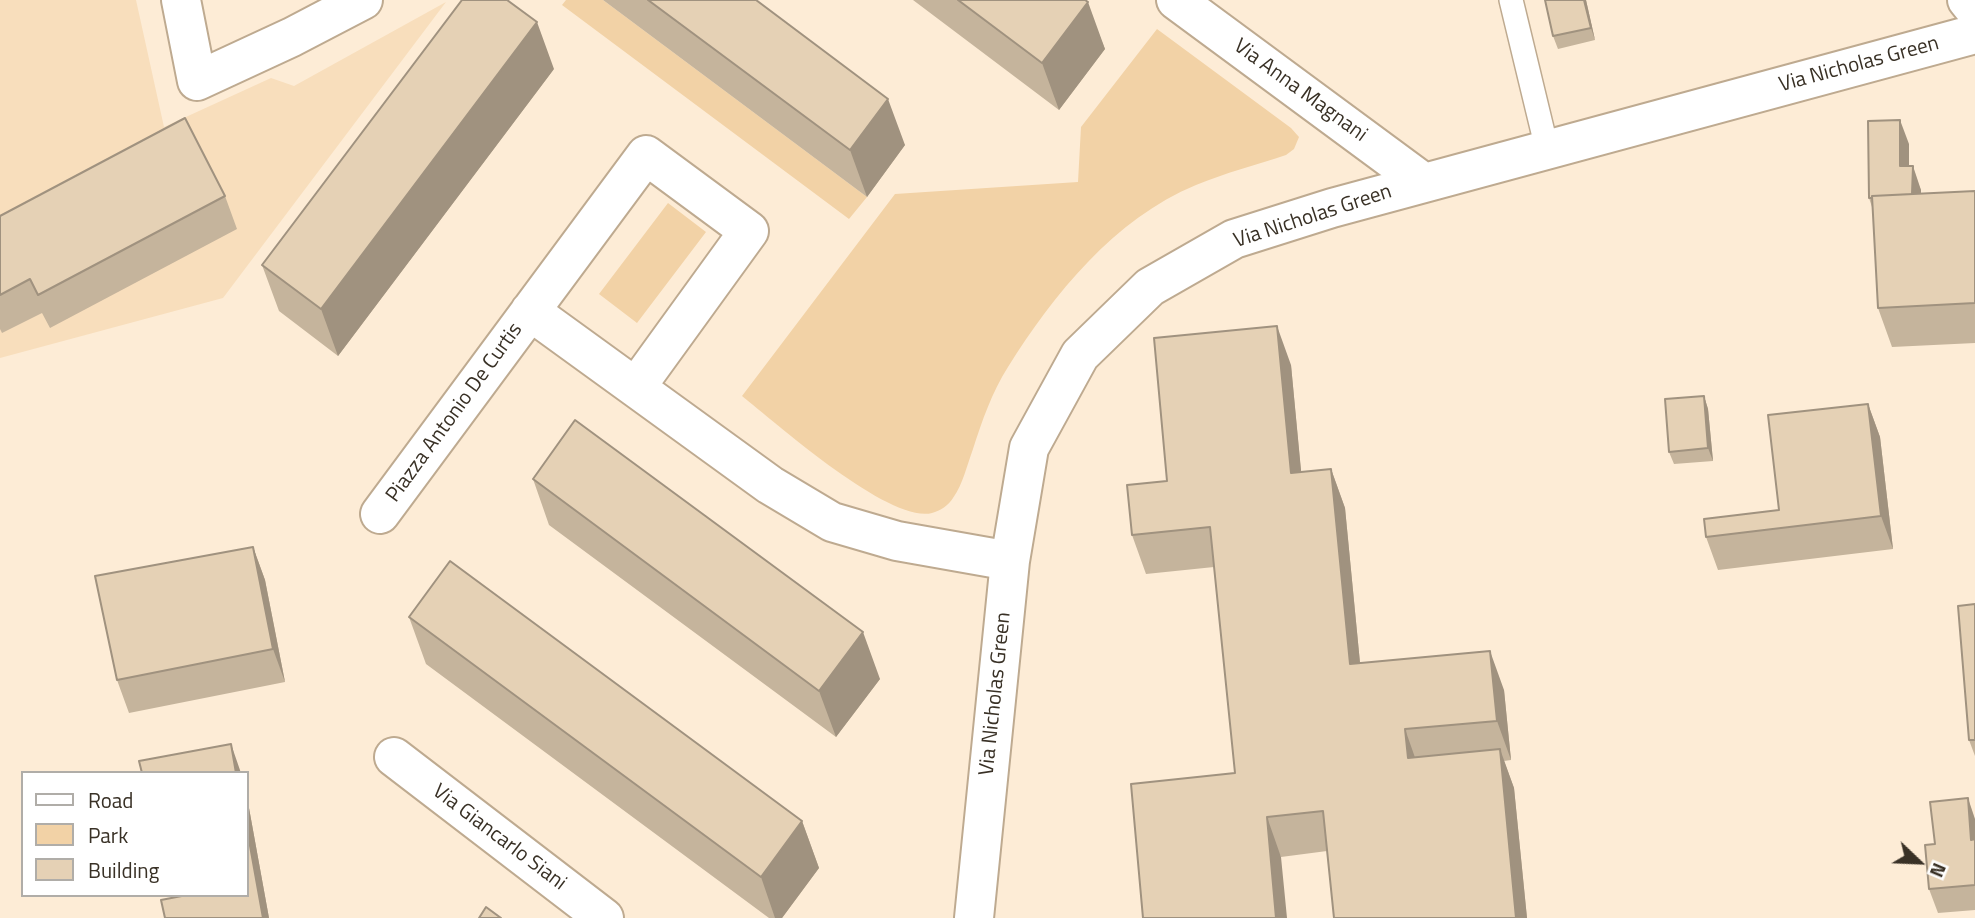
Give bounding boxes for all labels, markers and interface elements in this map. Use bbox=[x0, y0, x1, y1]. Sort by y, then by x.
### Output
street label: Via Nicholas Green bbox=[1776, 32, 1942, 98]
street label: Via Anna Magnani bbox=[1228, 34, 1372, 148]
street label: Via Nicholas Green bbox=[1231, 180, 1395, 254]
street label: Piazza Antonio De Curtis bbox=[381, 318, 529, 508]
street label: Via Nicholas Green bbox=[975, 611, 1017, 777]
legend bbox=[21, 771, 248, 897]
street label: Via Giancarlo Siani bbox=[427, 779, 571, 897]
text: Road bbox=[88, 784, 133, 816]
text: Park bbox=[88, 819, 128, 851]
north arrow bbox=[1884, 827, 1954, 897]
text: Building bbox=[88, 854, 159, 886]
text: N bbox=[1923, 859, 1955, 882]

